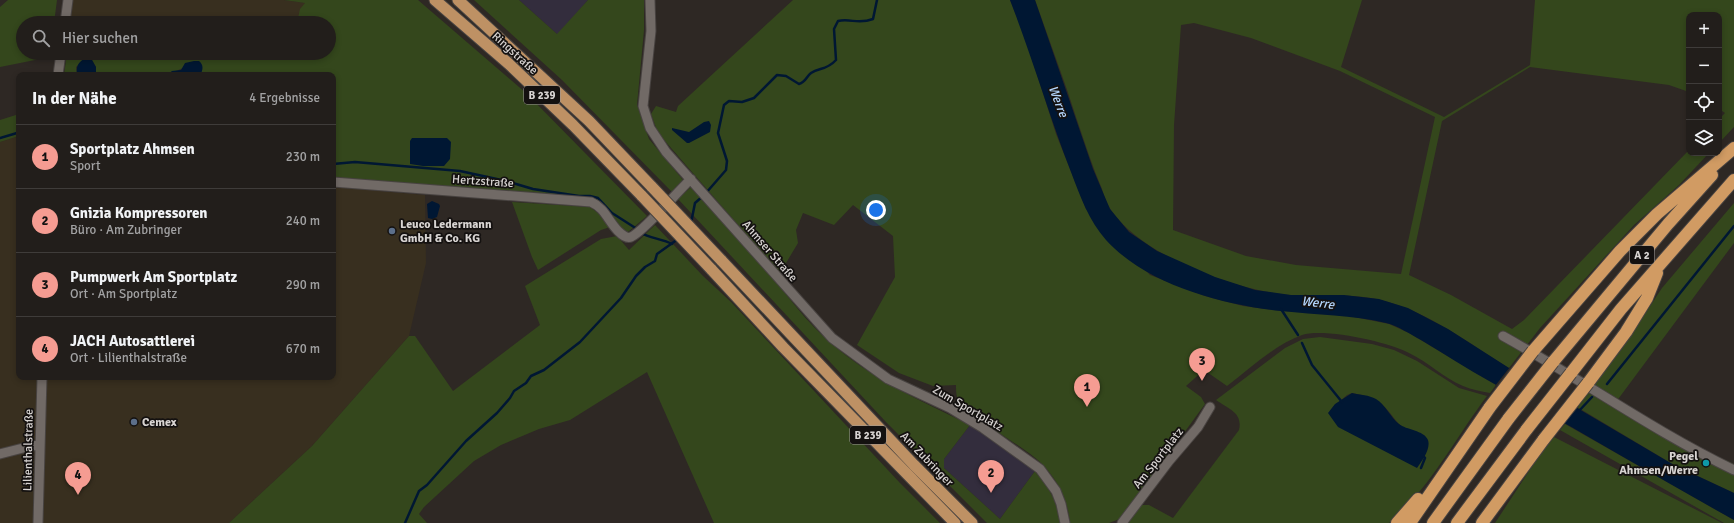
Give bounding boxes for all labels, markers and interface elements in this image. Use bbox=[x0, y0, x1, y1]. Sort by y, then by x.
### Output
map controls bbox=[1686, 12, 1722, 156]
button: + bbox=[1686, 12, 1722, 48]
search box bbox=[16, 16, 336, 60]
icon: search bbox=[30, 27, 52, 49]
text: Hier suchen bbox=[62, 29, 138, 47]
street label: Ringstraße bbox=[489, 29, 541, 78]
button: − bbox=[1686, 48, 1722, 84]
water label: Werre bbox=[1045, 83, 1072, 121]
button: locate bbox=[1686, 84, 1722, 120]
road number: B 239 bbox=[524, 86, 560, 104]
text: In der Nähe bbox=[32, 88, 117, 109]
text: 4 Ergebnisse bbox=[249, 90, 320, 106]
button: layers bbox=[1686, 120, 1722, 156]
text: Sportplatz Ahmsen bbox=[70, 140, 195, 158]
text: 1 bbox=[41, 149, 49, 165]
text: 230 m bbox=[286, 149, 320, 165]
text: Sport bbox=[70, 158, 100, 174]
street label: Hertzstraße bbox=[452, 172, 514, 191]
your location bbox=[866, 200, 886, 220]
text: Gnizia Kompressoren bbox=[70, 204, 208, 222]
text: 2 bbox=[41, 213, 49, 229]
text: 240 m bbox=[286, 213, 320, 229]
place label: Leuco Ledermann GmbH & Co. KG bbox=[400, 217, 492, 246]
street label: Ahmser Straße bbox=[739, 218, 800, 285]
text: Büro · Am Zubringer bbox=[70, 222, 182, 238]
marker: Leuco Ledermann GmbH & Co. KG bbox=[387, 226, 397, 236]
road number: A 2 bbox=[1630, 246, 1654, 264]
text: Pumpwerk Am Sportplatz bbox=[70, 268, 237, 286]
text: 3 bbox=[41, 277, 49, 293]
text: 290 m bbox=[286, 277, 320, 293]
text: Ort · Am Sportplatz bbox=[70, 286, 177, 302]
water label: Werre bbox=[1301, 293, 1337, 313]
text: JACH Autosattlerei bbox=[70, 332, 195, 350]
text: 4 bbox=[41, 341, 49, 357]
text: 670 m bbox=[286, 341, 320, 357]
pin: 3 bbox=[1189, 348, 1215, 381]
text: Ort · Lilienthalstraße bbox=[70, 350, 187, 366]
pin: 1 bbox=[1074, 374, 1100, 407]
street label: Zum Sportplatz bbox=[930, 382, 1006, 435]
street label: Lilienthalstraße bbox=[20, 409, 37, 491]
place label: Cemex bbox=[142, 415, 177, 430]
marker: Cemex bbox=[129, 417, 139, 427]
street label: Am Sportplatz bbox=[1130, 425, 1187, 492]
road number: B 239 bbox=[850, 426, 886, 444]
street label: Am Zubringer bbox=[897, 429, 957, 490]
place label: Pegel Ahmsen/Werre bbox=[1619, 449, 1698, 478]
marker: Pegel Ahmsen/Werre bbox=[1701, 458, 1711, 468]
pin: 2 bbox=[978, 460, 1004, 493]
pin: 4 bbox=[65, 462, 91, 495]

